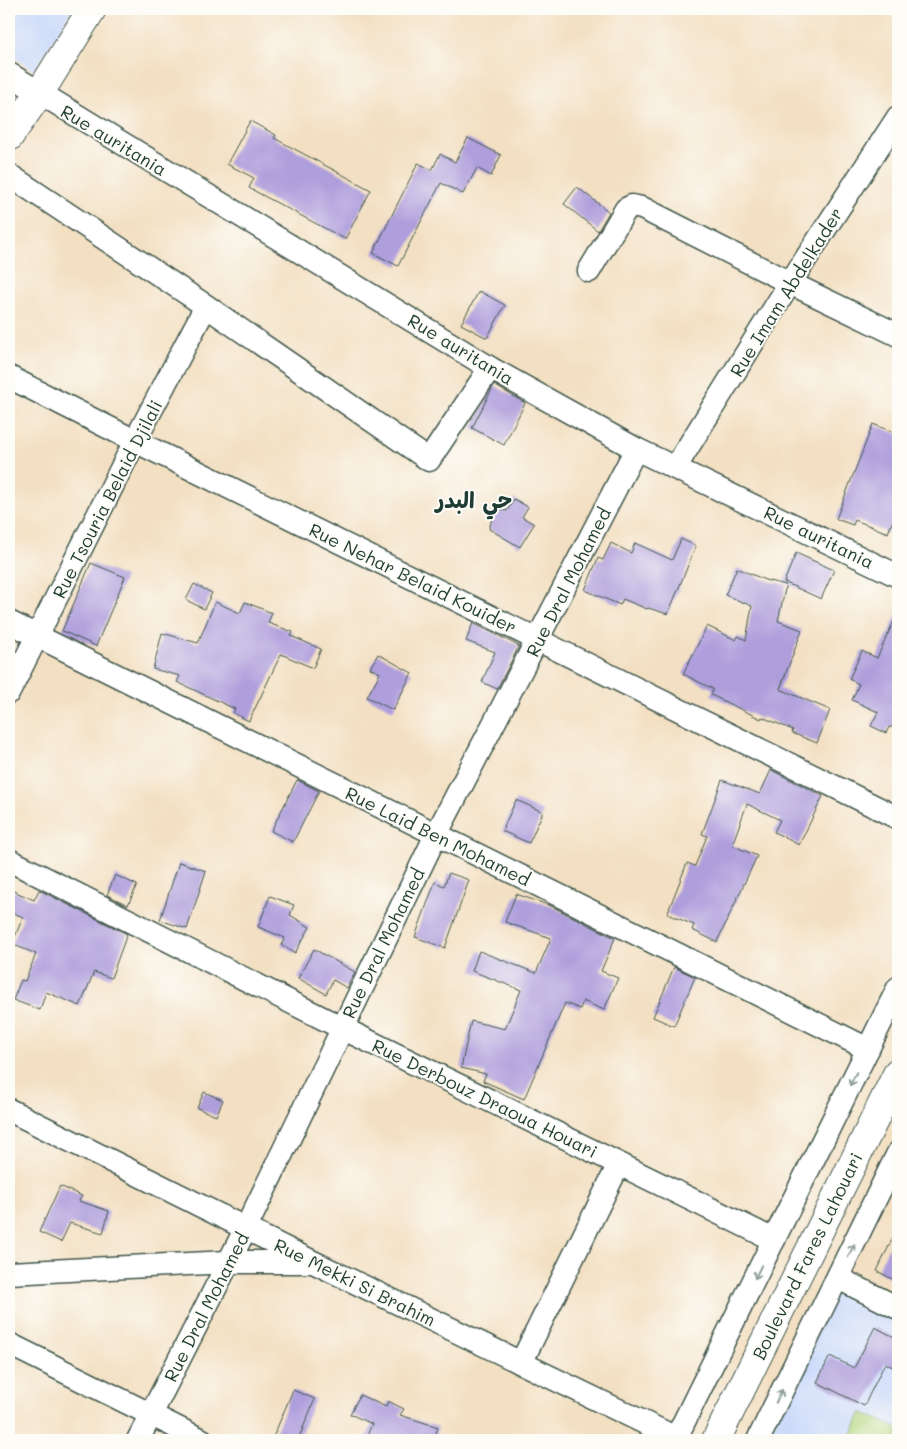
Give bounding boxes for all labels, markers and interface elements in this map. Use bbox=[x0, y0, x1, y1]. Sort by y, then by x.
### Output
street label: Rue auritania bbox=[57, 99, 171, 181]
street label: Rue Imam Abdelkader bbox=[724, 203, 848, 381]
street label: Rue auritania bbox=[404, 308, 518, 390]
street label: Rue Tsouria Belaid Djilali bbox=[46, 396, 168, 602]
district label: حي البدر bbox=[434, 485, 512, 520]
street label: Rue auritania bbox=[760, 500, 878, 574]
street label: Rue Dral Mohamed bbox=[520, 503, 616, 661]
street label: Rue Nehar Belaid Kouider bbox=[305, 517, 521, 639]
street label: Rue Laid Ben Mohamed bbox=[342, 781, 534, 891]
street label: Rue Dral Mohamed bbox=[336, 864, 430, 1022]
street label: Rue Derbouz Draoua Houari bbox=[368, 1033, 602, 1163]
one-way arrow bbox=[848, 1071, 858, 1086]
street label: Boulevard Fares Lahouari bbox=[746, 1149, 868, 1363]
street label: Rue Dral Mohamed bbox=[158, 1228, 254, 1386]
street label: Rue Mekki Si Brahim bbox=[270, 1232, 440, 1332]
one-way arrow bbox=[846, 1243, 856, 1258]
one-way arrow bbox=[753, 1264, 762, 1279]
one-way arrow bbox=[775, 1389, 785, 1404]

